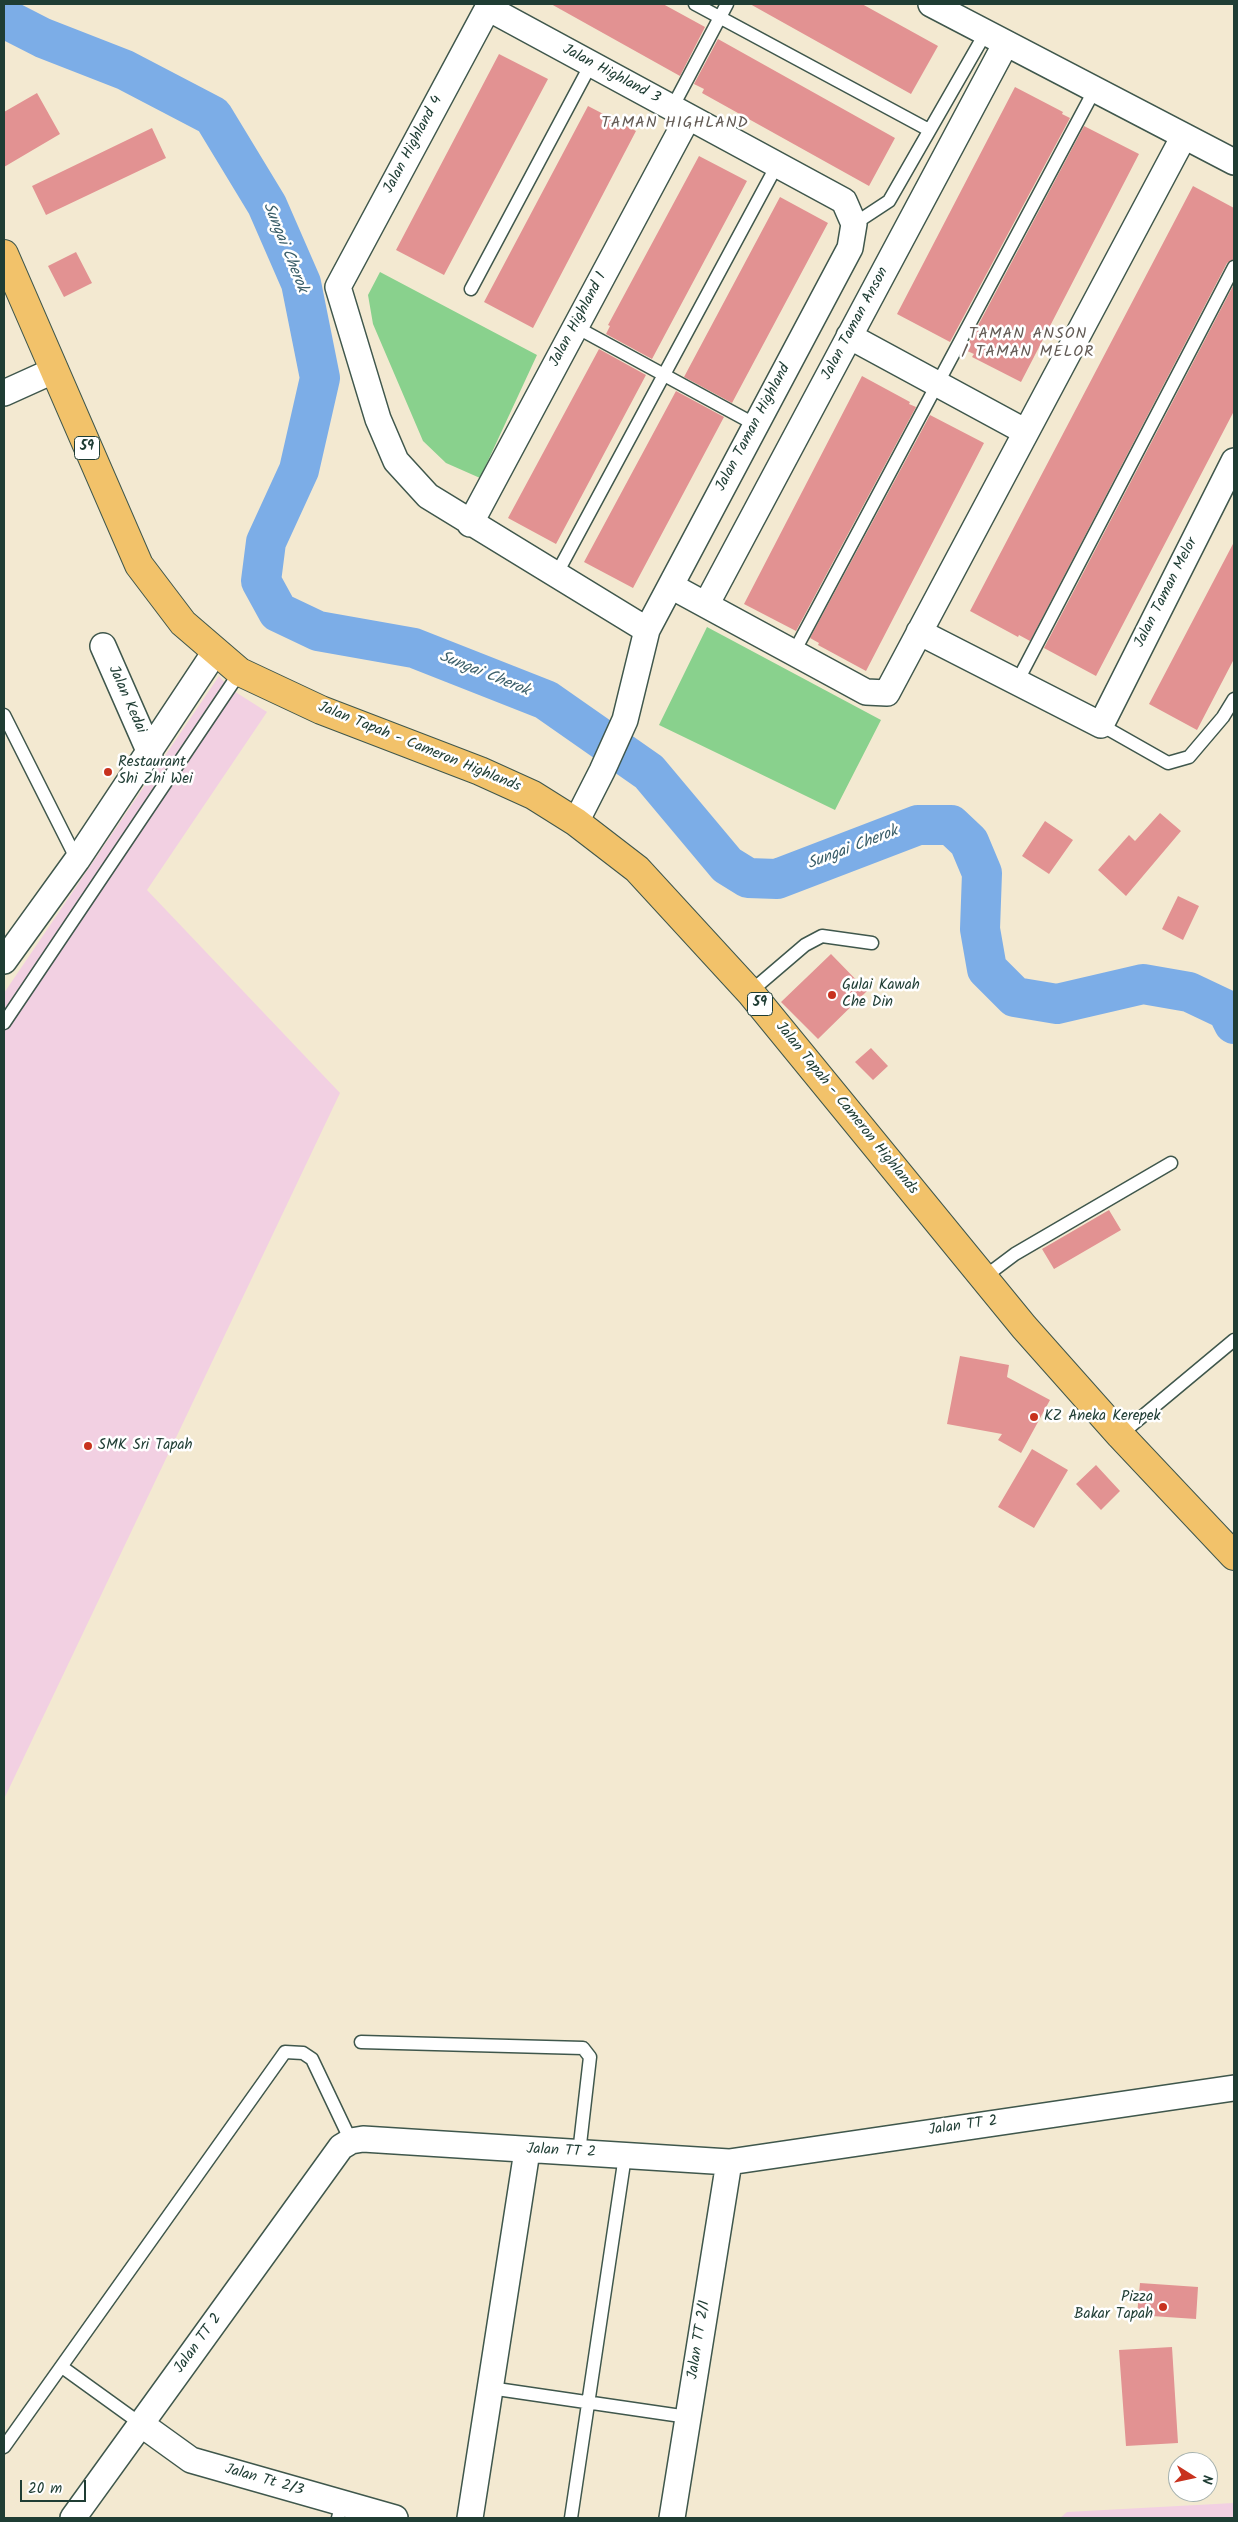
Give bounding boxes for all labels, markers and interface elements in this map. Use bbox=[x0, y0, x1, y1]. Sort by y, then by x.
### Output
street label: Jalan Highland 3 bbox=[559, 42, 663, 108]
street label: Jalan Highland 4 bbox=[381, 93, 447, 197]
district label: TAMAN HIGHLAND bbox=[599, 114, 751, 134]
water label: Sungai Cherok bbox=[257, 200, 311, 296]
street label: Jalan Taman Anson bbox=[819, 265, 893, 383]
street label: Jalan Highland 1 bbox=[547, 270, 611, 370]
district label: TAMAN ANSON / TAMAN MELOR bbox=[960, 325, 1096, 363]
street label: Jalan Taman Highland bbox=[713, 361, 795, 495]
road number: 59 bbox=[74, 436, 100, 459]
street label: Jalan Taman Melor bbox=[1132, 535, 1202, 651]
water label: Sungai Cherok bbox=[436, 648, 532, 702]
street label: Jalan Kedai bbox=[103, 663, 149, 737]
street label: Jalan Tapah - Cameron Highlands bbox=[315, 699, 523, 797]
place label: Restaurant Shi Zhi Wei bbox=[118, 754, 193, 789]
marker: Restaurant Shi Zhi Wei bbox=[102, 766, 114, 778]
water label: Sungai Cherok bbox=[805, 823, 901, 875]
place label: Gulai Kawah Che Din bbox=[842, 977, 920, 1012]
marker: Gulai Kawah Che Din bbox=[826, 989, 838, 1001]
road number: 59 bbox=[748, 992, 772, 1016]
street label: Jalan Tapah - Cameron Highlands bbox=[771, 1019, 921, 1199]
place label: KZ Aneka Kerepek bbox=[1044, 1408, 1160, 1426]
marker: KZ Aneka Kerepek bbox=[1028, 1411, 1040, 1423]
place label: SMK Sri Tapah bbox=[98, 1437, 192, 1455]
marker: SMK Sri Tapah bbox=[82, 1440, 94, 1452]
street label: Jalan TT 2 bbox=[927, 2113, 999, 2141]
street label: Jalan TT 2 bbox=[526, 2141, 596, 2163]
place label: Pizza Bakar Tapah bbox=[1074, 2289, 1153, 2324]
street label: Jalan TT 2/1 bbox=[685, 2299, 715, 2381]
marker: Pizza Bakar Tapah bbox=[1157, 2301, 1169, 2313]
street label: Jalan TT 2 bbox=[171, 2311, 227, 2377]
north arrow bbox=[1168, 2452, 1218, 2502]
street label: Jalan Tt 2/3 bbox=[222, 2461, 306, 2501]
scale bar bbox=[22, 2470, 89, 2502]
text: N bbox=[1195, 2473, 1218, 2486]
text: 20 m bbox=[28, 2477, 62, 2501]

